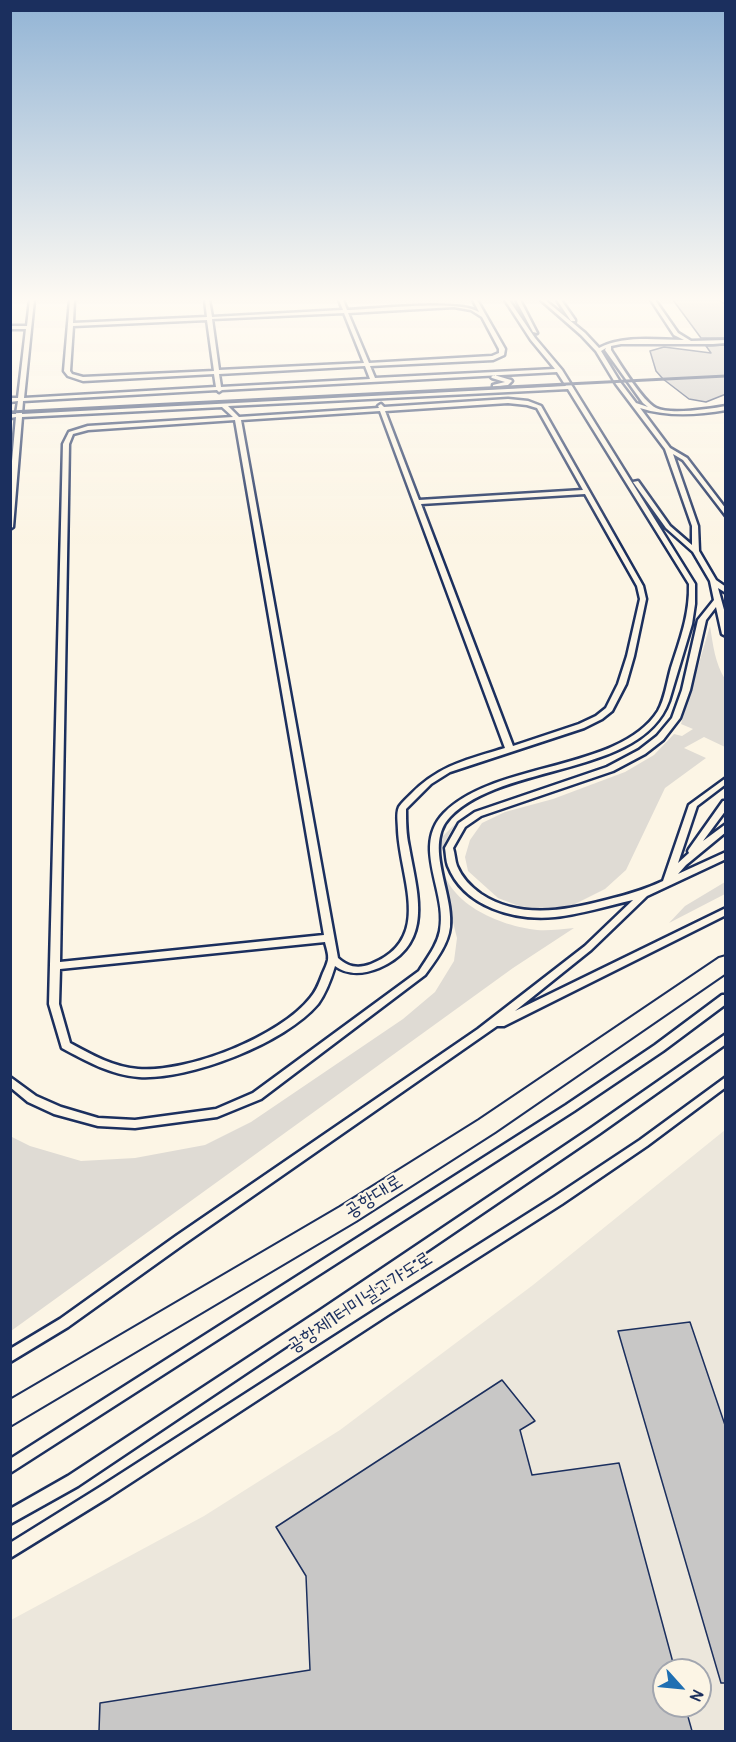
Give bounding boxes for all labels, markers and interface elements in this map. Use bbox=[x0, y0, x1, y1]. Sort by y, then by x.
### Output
street label: 공항대로 bbox=[340, 1170, 408, 1224]
street label: 공항제1터미널고가도로 bbox=[283, 1247, 437, 1359]
north arrow bbox=[652, 1658, 712, 1718]
text: N bbox=[685, 1686, 708, 1705]

